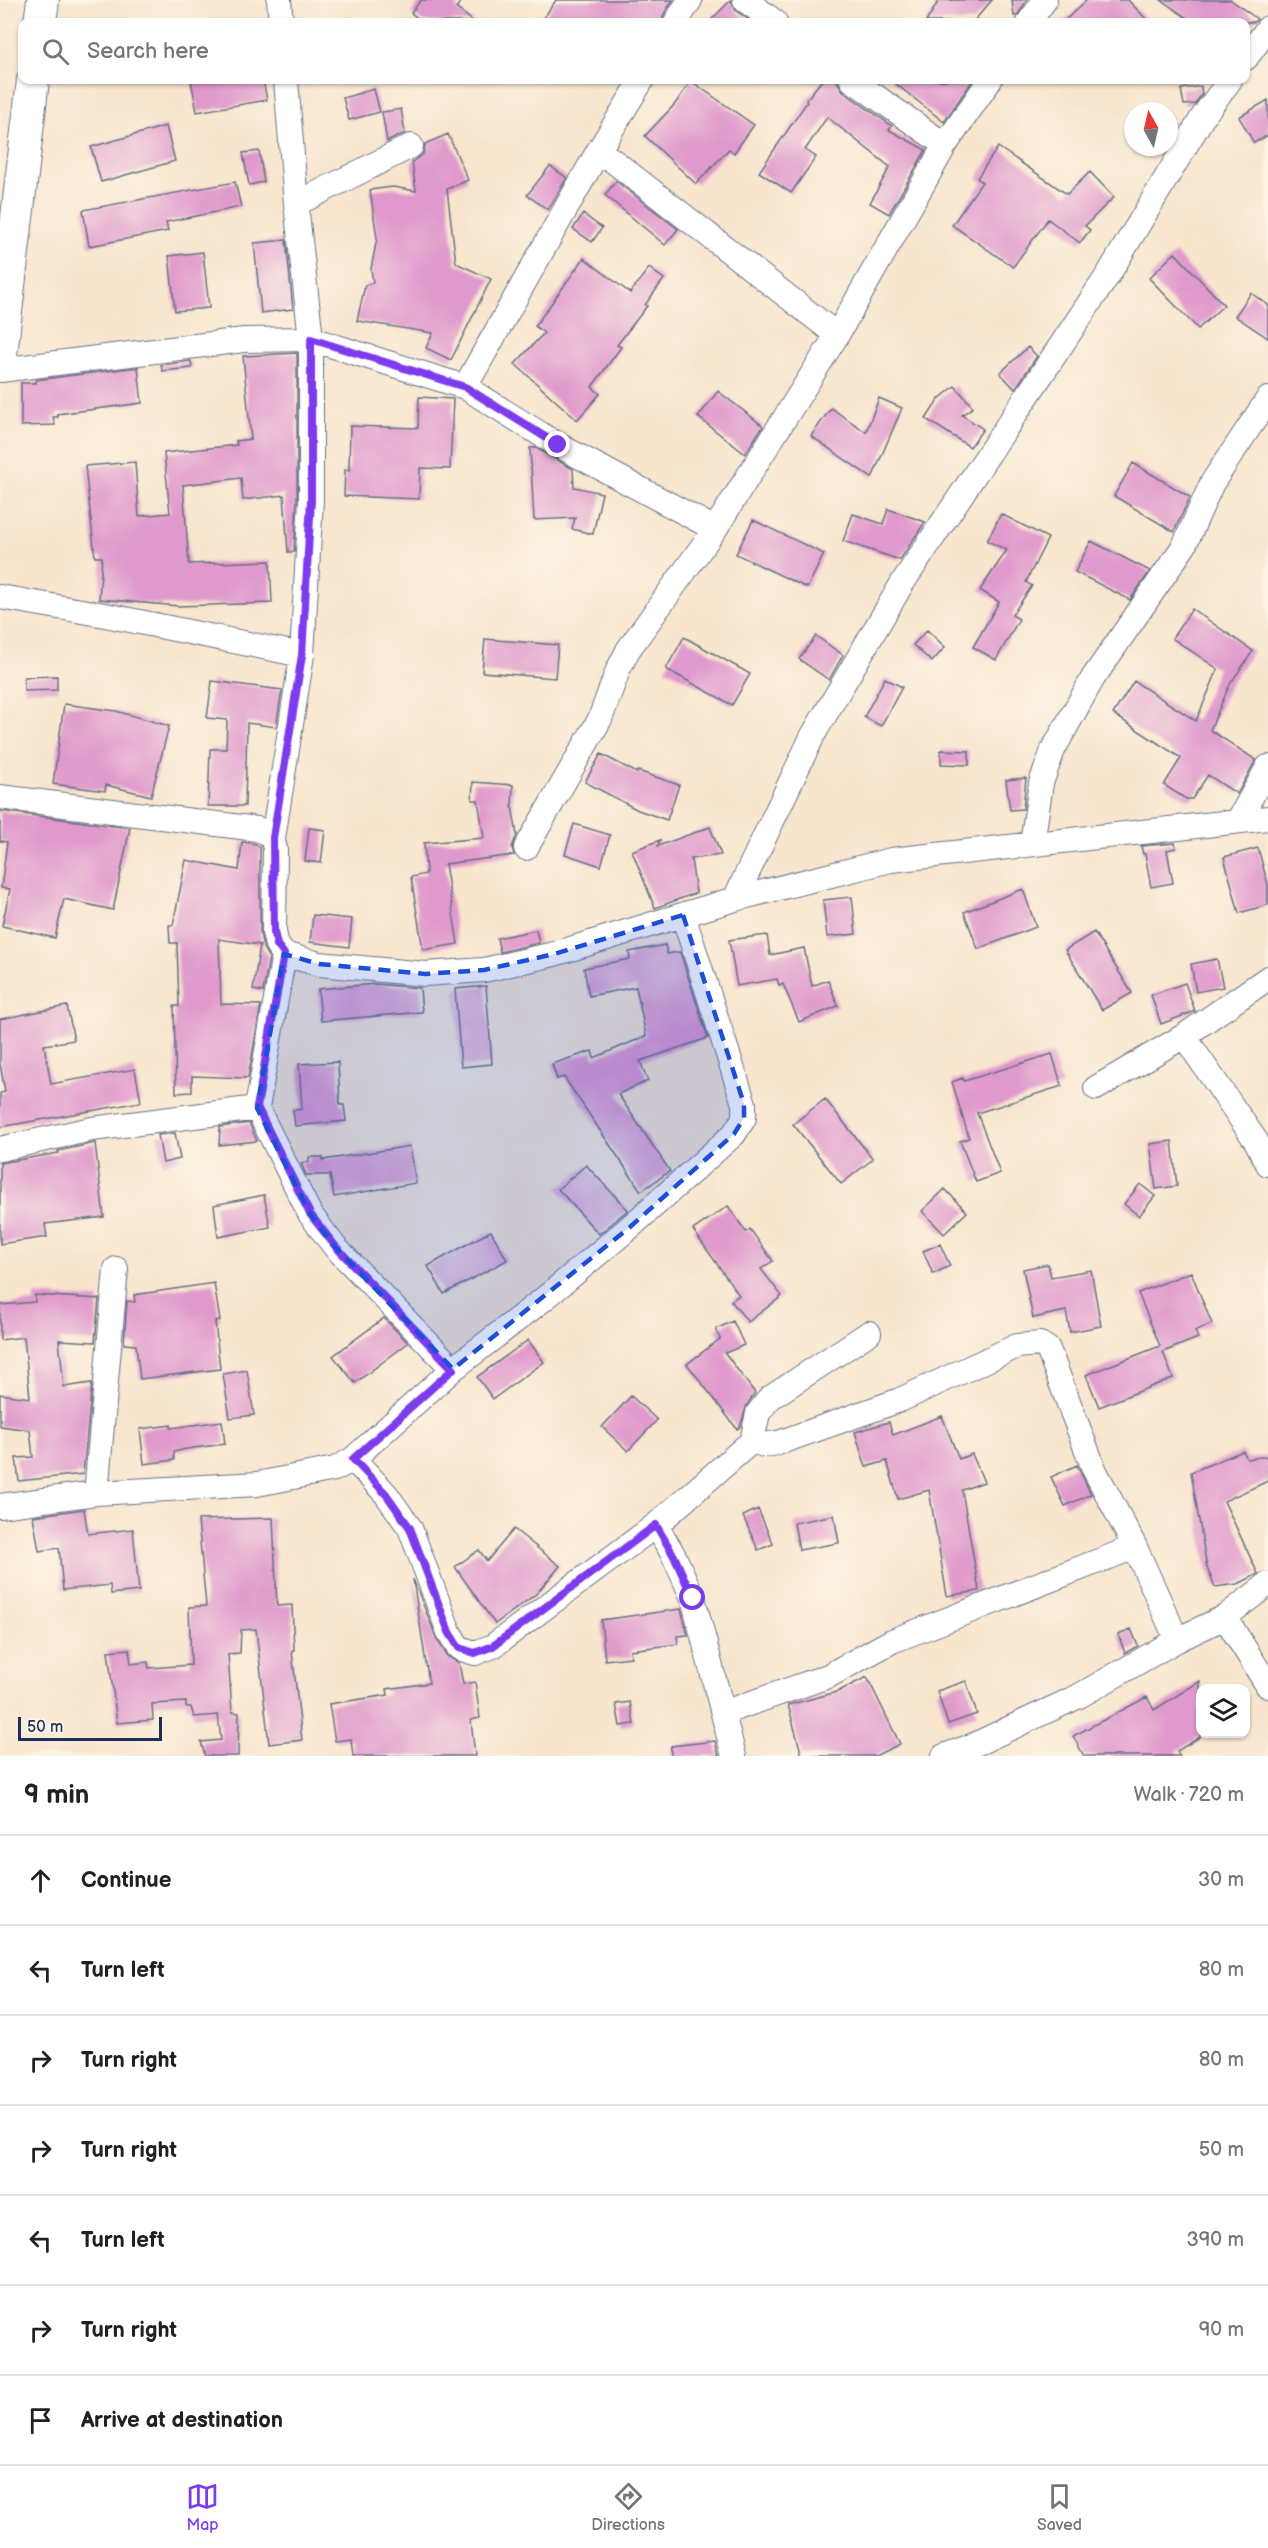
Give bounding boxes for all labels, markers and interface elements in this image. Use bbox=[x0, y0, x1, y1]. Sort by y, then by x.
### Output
search box bbox=[18, 18, 1250, 84]
icon: search bbox=[39, 35, 72, 68]
text: Search here bbox=[87, 38, 209, 65]
north arrow bbox=[1124, 102, 1178, 156]
route end bbox=[544, 431, 570, 457]
route start bbox=[679, 1584, 705, 1610]
map controls bbox=[1196, 1684, 1250, 1738]
button: layers bbox=[1196, 1684, 1250, 1738]
scale bar bbox=[18, 1714, 162, 1742]
text: 50 m bbox=[27, 1718, 63, 1737]
text: 9 min bbox=[24, 1780, 89, 1811]
text: Walk · 720 m bbox=[1133, 1783, 1244, 1807]
icon: ahead bbox=[24, 1864, 57, 1897]
text: Continue bbox=[81, 1867, 171, 1894]
text: 30 m bbox=[1198, 1868, 1244, 1892]
icon: left bbox=[24, 1954, 57, 1987]
text: Turn left bbox=[81, 1957, 165, 1984]
text: 80 m bbox=[1199, 1958, 1244, 1982]
icon: right bbox=[24, 2044, 57, 2077]
text: Turn right bbox=[81, 2047, 177, 2074]
text: 80 m bbox=[1199, 2048, 1244, 2072]
icon: right bbox=[24, 2134, 57, 2167]
text: Turn right bbox=[81, 2137, 177, 2164]
text: 50 m bbox=[1199, 2138, 1244, 2162]
icon: left bbox=[24, 2224, 57, 2257]
text: Turn left bbox=[81, 2227, 165, 2254]
text: 390 m bbox=[1186, 2228, 1244, 2252]
icon: right bbox=[24, 2314, 57, 2347]
text: Turn right bbox=[81, 2317, 177, 2344]
text: 90 m bbox=[1199, 2318, 1244, 2342]
icon: arrive bbox=[24, 2404, 57, 2437]
text: Arrive at destination bbox=[81, 2407, 283, 2434]
tab: Map bbox=[186, 2480, 219, 2535]
tab: Directions bbox=[591, 2480, 665, 2535]
tab: Saved bbox=[1037, 2480, 1082, 2535]

